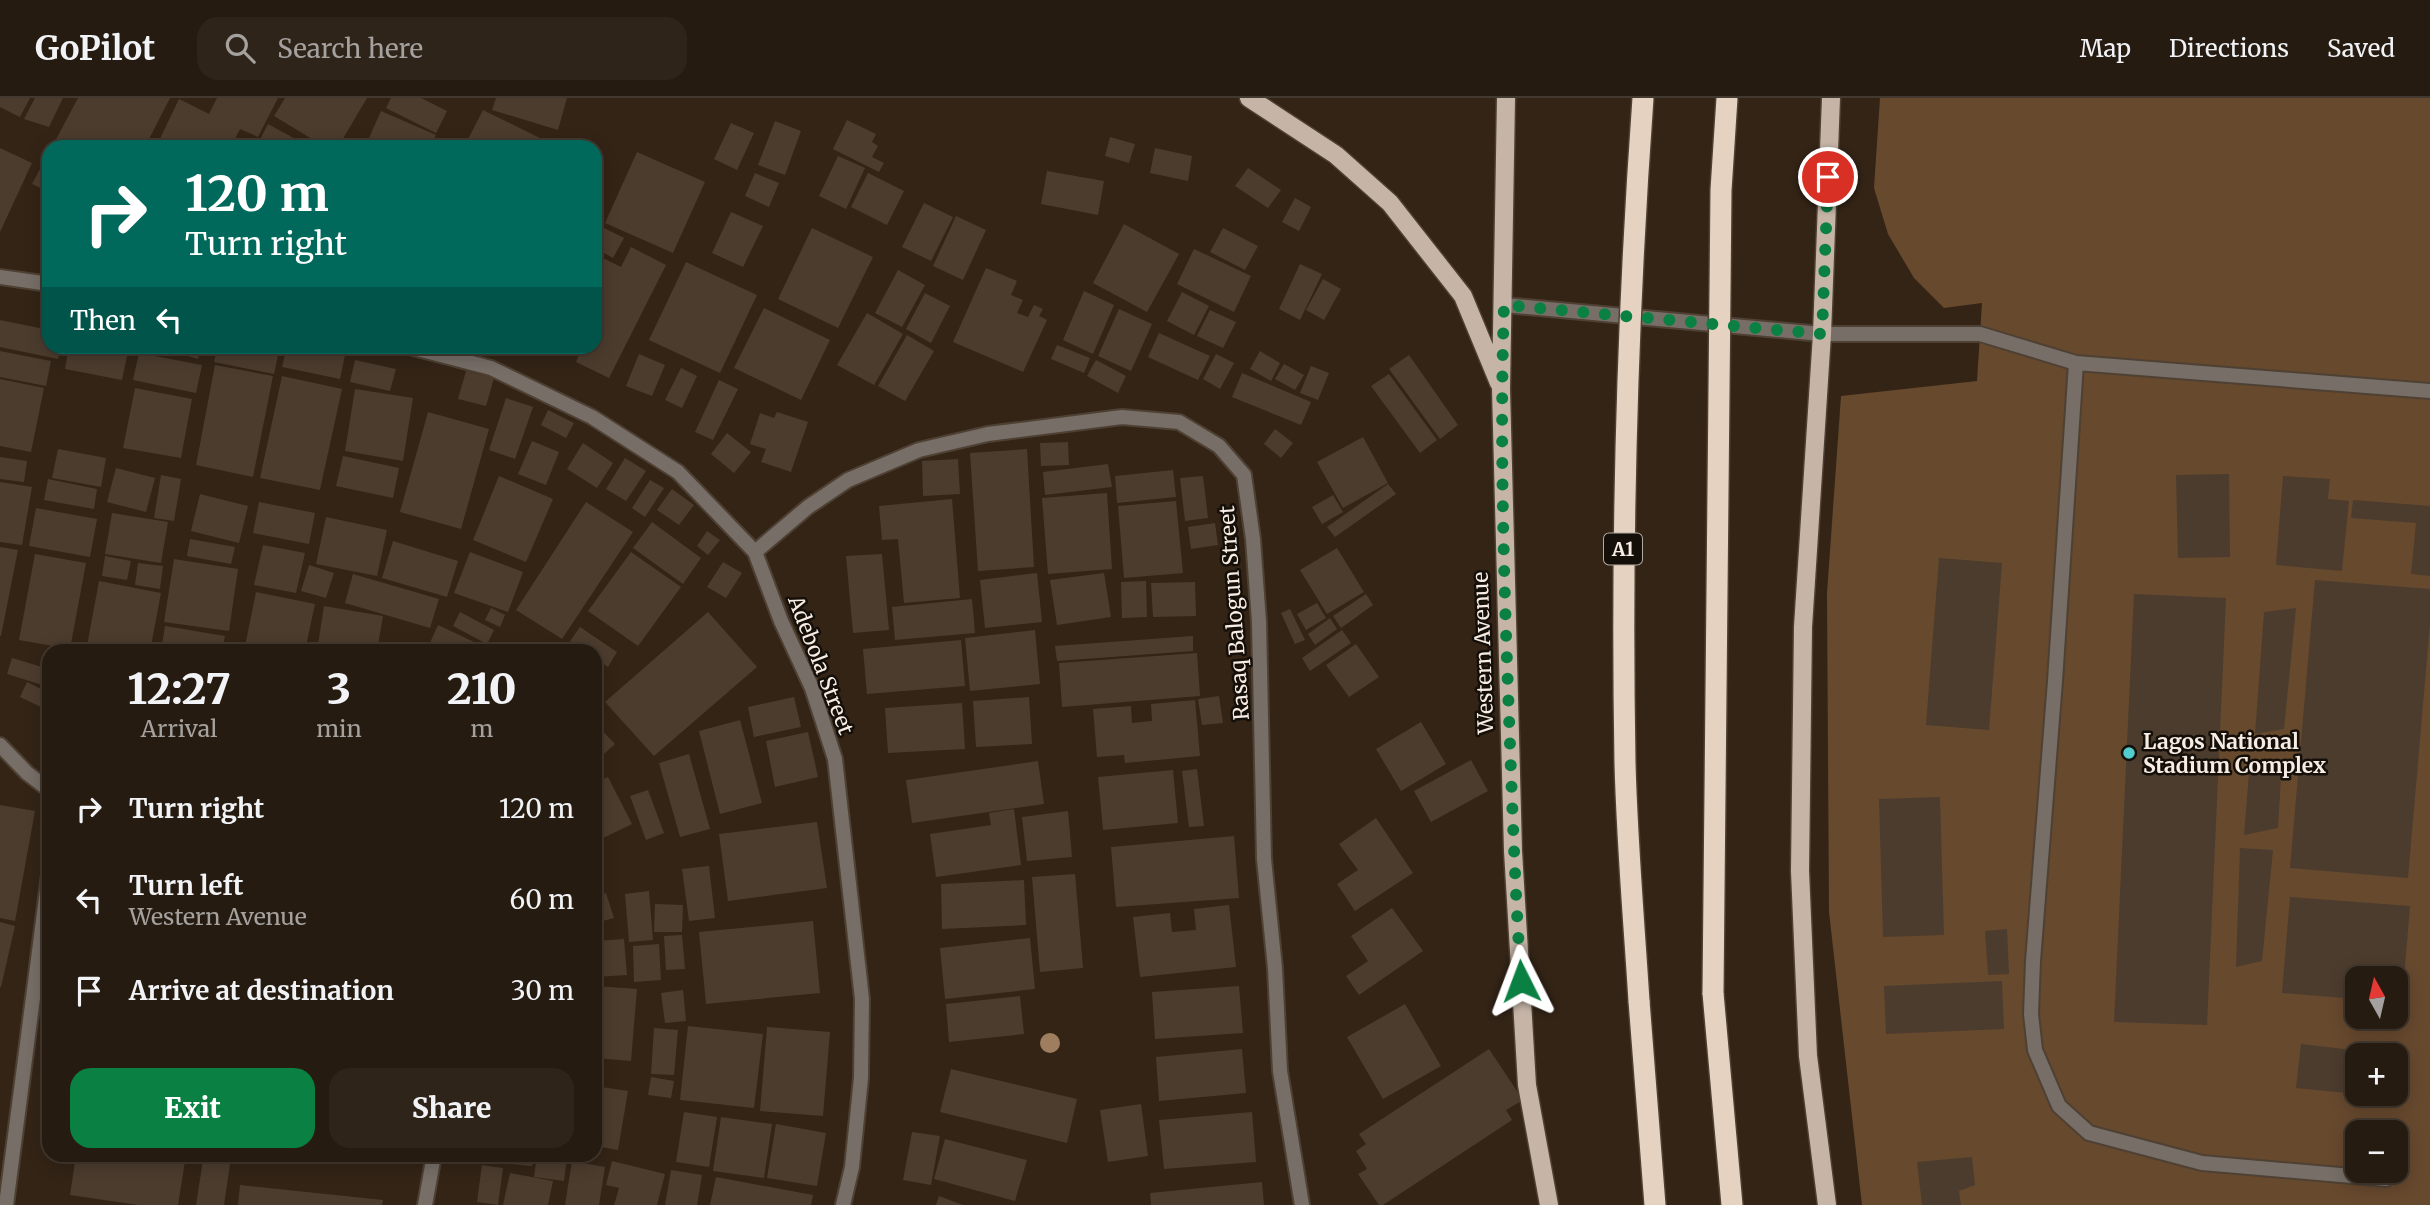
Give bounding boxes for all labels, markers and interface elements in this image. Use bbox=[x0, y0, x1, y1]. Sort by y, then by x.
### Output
search box bbox=[197, 17, 687, 80]
text: GoPilot bbox=[35, 28, 155, 69]
icon: search bbox=[221, 29, 259, 67]
text: Search here bbox=[277, 32, 423, 65]
text: Map bbox=[2080, 33, 2131, 64]
text: Directions bbox=[2169, 33, 2289, 64]
text: Saved bbox=[2327, 33, 2395, 64]
pin bbox=[1798, 147, 1858, 207]
icon: arrive bbox=[1809, 158, 1847, 196]
text: 120 m bbox=[185, 163, 329, 224]
icon: right bbox=[70, 168, 161, 259]
text: Turn right bbox=[185, 224, 347, 264]
icon: left bbox=[150, 301, 188, 339]
text: Then bbox=[70, 304, 136, 337]
street label: Rasaq Balogun Street bbox=[1213, 505, 1255, 721]
road number: A1 bbox=[1604, 534, 1642, 564]
street label: Western Avenue bbox=[1467, 571, 1499, 736]
street label: Adebola Street bbox=[782, 591, 860, 738]
text: 12:27 bbox=[127, 663, 231, 715]
text: 3 bbox=[327, 663, 351, 715]
text: 210 bbox=[447, 663, 517, 715]
text: Arrival bbox=[141, 714, 217, 743]
text: min bbox=[316, 714, 362, 743]
text: m bbox=[470, 714, 493, 743]
place label: Lagos National Stadium Complex bbox=[2143, 728, 2326, 779]
marker: Lagos National Stadium Complex bbox=[2121, 745, 2137, 761]
icon: right bbox=[70, 790, 108, 828]
text: Turn right bbox=[129, 792, 264, 825]
text: 120 m bbox=[499, 792, 574, 825]
text: Turn left bbox=[129, 869, 243, 902]
icon: left bbox=[70, 881, 108, 919]
text: 60 m bbox=[510, 883, 574, 916]
text: Western Avenue bbox=[129, 902, 307, 931]
position arrow bbox=[1484, 944, 1558, 1018]
north arrow bbox=[2345, 966, 2408, 1029]
map controls bbox=[2345, 966, 2408, 1183]
icon: arrive bbox=[70, 972, 108, 1010]
text: Arrive at destination bbox=[129, 974, 394, 1007]
text: 30 m bbox=[511, 974, 574, 1007]
button: + bbox=[2345, 1043, 2408, 1106]
button: Exit bbox=[70, 1068, 315, 1148]
button: Share bbox=[329, 1068, 574, 1148]
button: − bbox=[2345, 1120, 2408, 1183]

